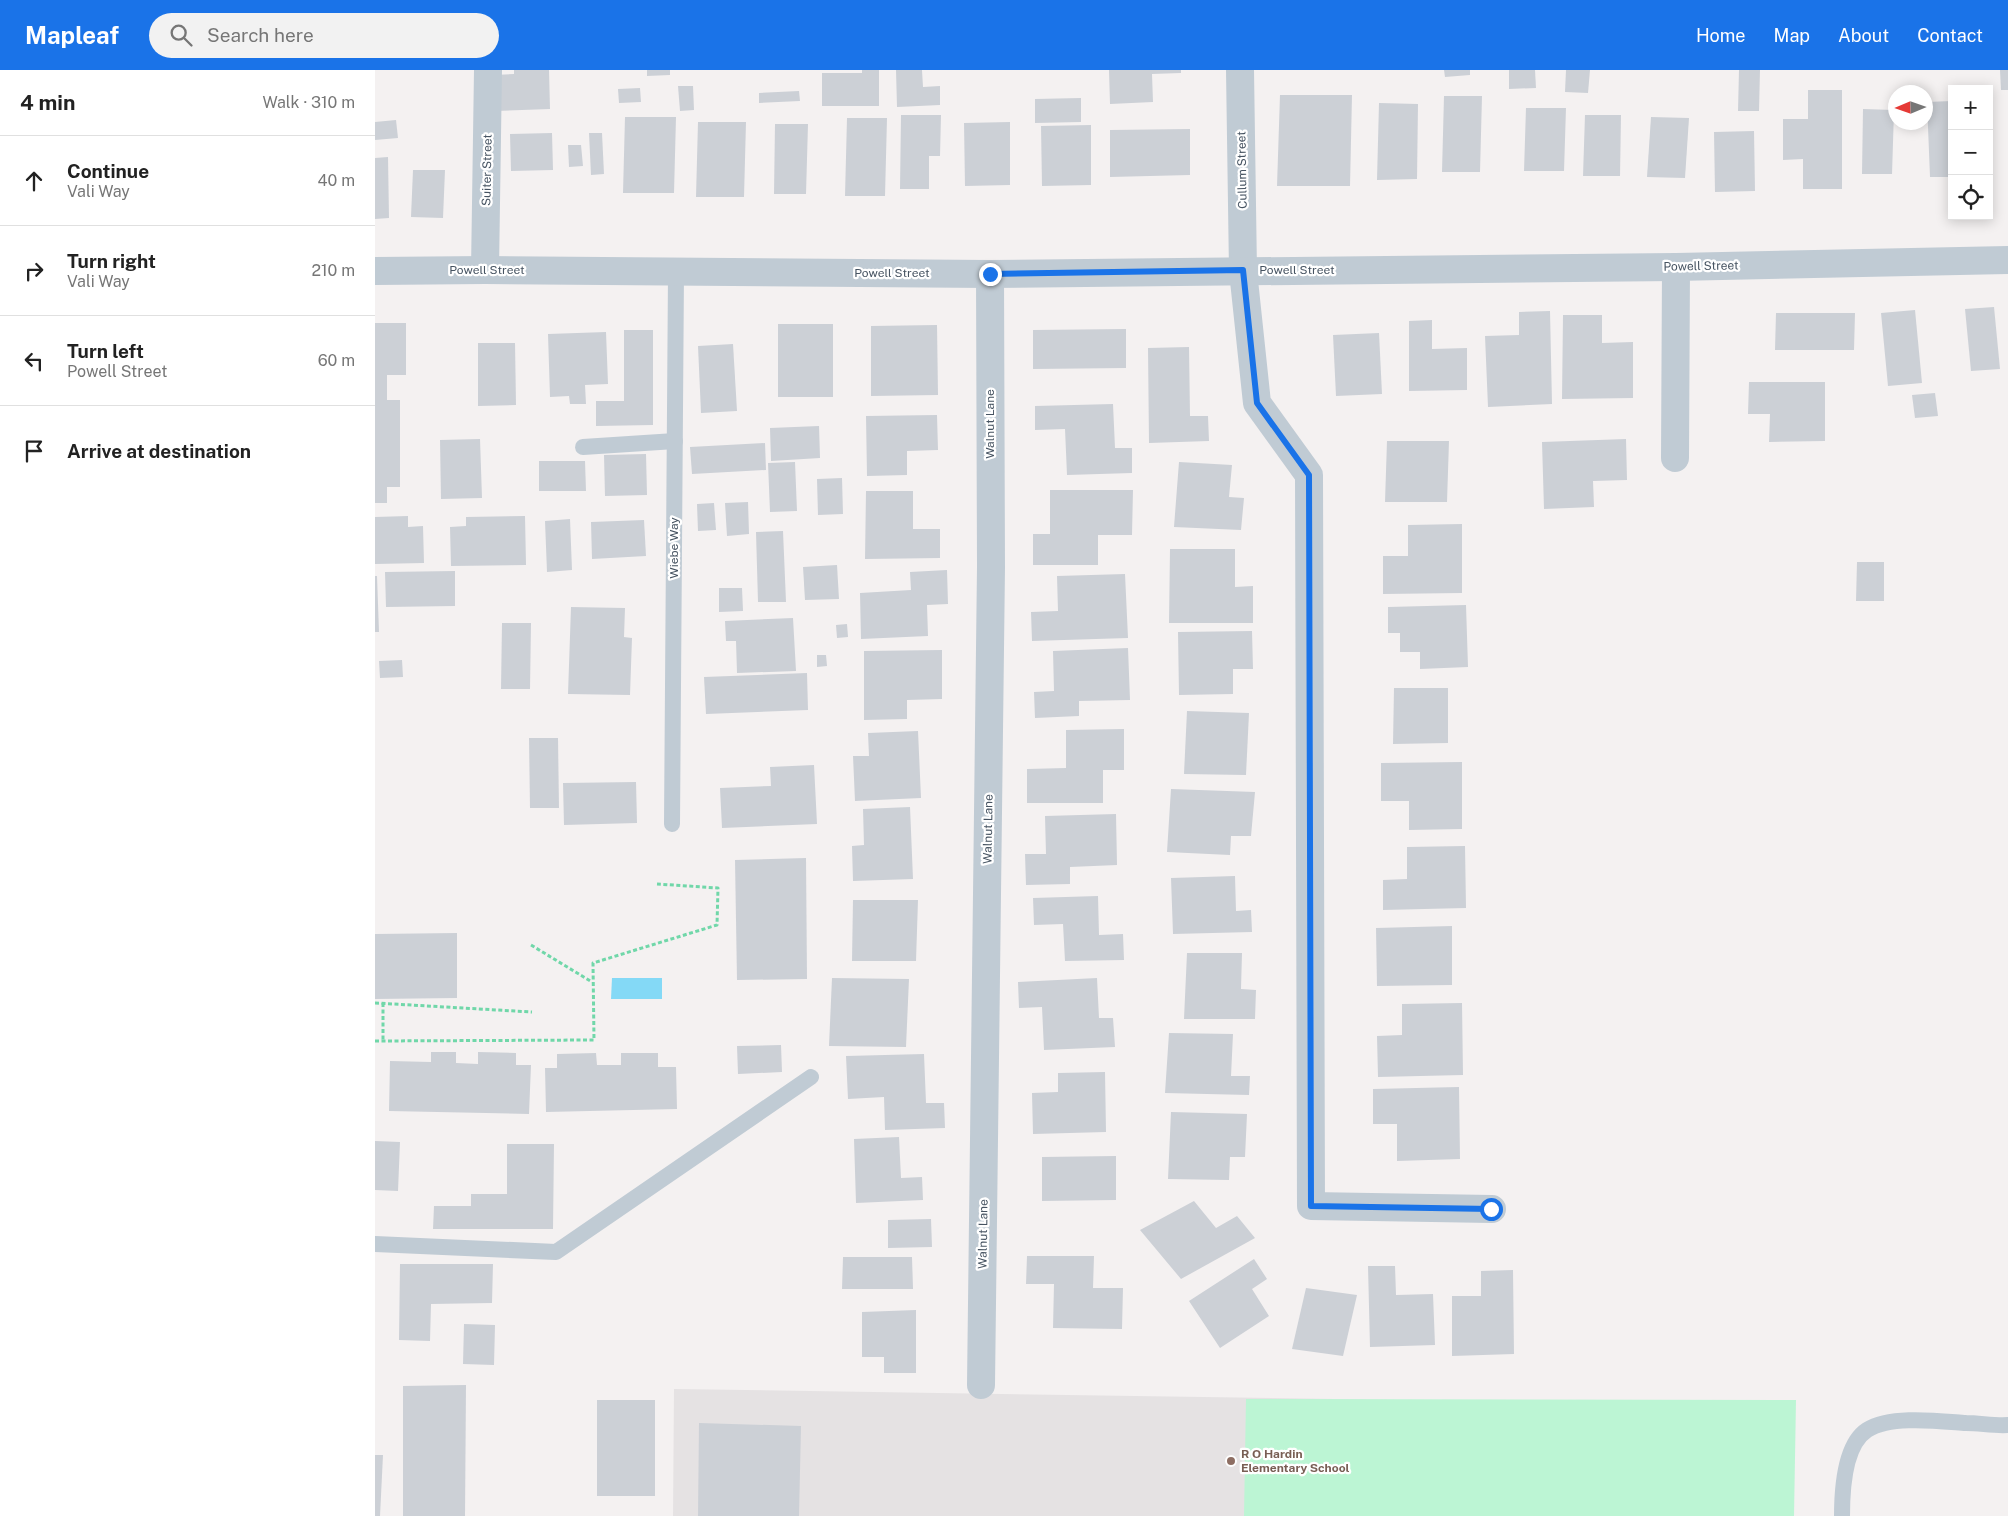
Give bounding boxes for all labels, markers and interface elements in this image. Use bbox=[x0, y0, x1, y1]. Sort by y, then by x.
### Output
search box bbox=[149, 13, 499, 58]
text: Mapleaf bbox=[25, 21, 119, 49]
icon: search bbox=[167, 21, 195, 49]
text: Search here bbox=[207, 24, 314, 46]
text: Home bbox=[1696, 25, 1746, 46]
text: Map bbox=[1774, 25, 1810, 46]
text: About bbox=[1838, 25, 1889, 46]
text: Contact bbox=[1917, 25, 1983, 46]
north arrow bbox=[1888, 85, 1933, 130]
map controls bbox=[1948, 85, 1993, 220]
button: + bbox=[1948, 85, 1993, 130]
text: 4 min bbox=[20, 90, 75, 115]
text: Walk · 310 m bbox=[262, 93, 355, 112]
button: − bbox=[1948, 130, 1993, 175]
street label: Cullum Street bbox=[1234, 131, 1250, 209]
street label: Suiter Street bbox=[479, 134, 495, 206]
text: Continue bbox=[67, 160, 149, 182]
icon: ahead bbox=[20, 167, 48, 195]
text: 40 m bbox=[317, 171, 355, 190]
button: locate bbox=[1948, 175, 1993, 220]
text: Vali Way bbox=[67, 182, 130, 201]
text: Turn right bbox=[67, 250, 156, 272]
icon: right bbox=[20, 257, 48, 285]
street label: Powell Street bbox=[1663, 258, 1739, 274]
text: 210 m bbox=[311, 261, 355, 280]
street label: Powell Street bbox=[449, 263, 525, 277]
route end bbox=[979, 263, 1002, 286]
street label: Powell Street bbox=[1259, 263, 1335, 277]
street label: Powell Street bbox=[854, 266, 930, 280]
text: Vali Way bbox=[67, 272, 130, 291]
text: Turn left bbox=[67, 340, 144, 362]
icon: left bbox=[20, 347, 48, 375]
text: 60 m bbox=[318, 351, 355, 370]
text: Powell Street bbox=[67, 362, 167, 381]
street label: Walnut Lane bbox=[983, 389, 997, 459]
icon: arrive bbox=[20, 437, 48, 465]
text: Arrive at destination bbox=[67, 440, 251, 462]
street label: Wiebe Way bbox=[667, 517, 681, 579]
street label: Walnut Lane bbox=[980, 794, 996, 864]
route start bbox=[1480, 1198, 1503, 1221]
street label: Walnut Lane bbox=[975, 1199, 991, 1269]
place label: R O Hardin Elementary School bbox=[1241, 1447, 1350, 1475]
marker: R O Hardin Elementary School bbox=[1225, 1455, 1237, 1467]

